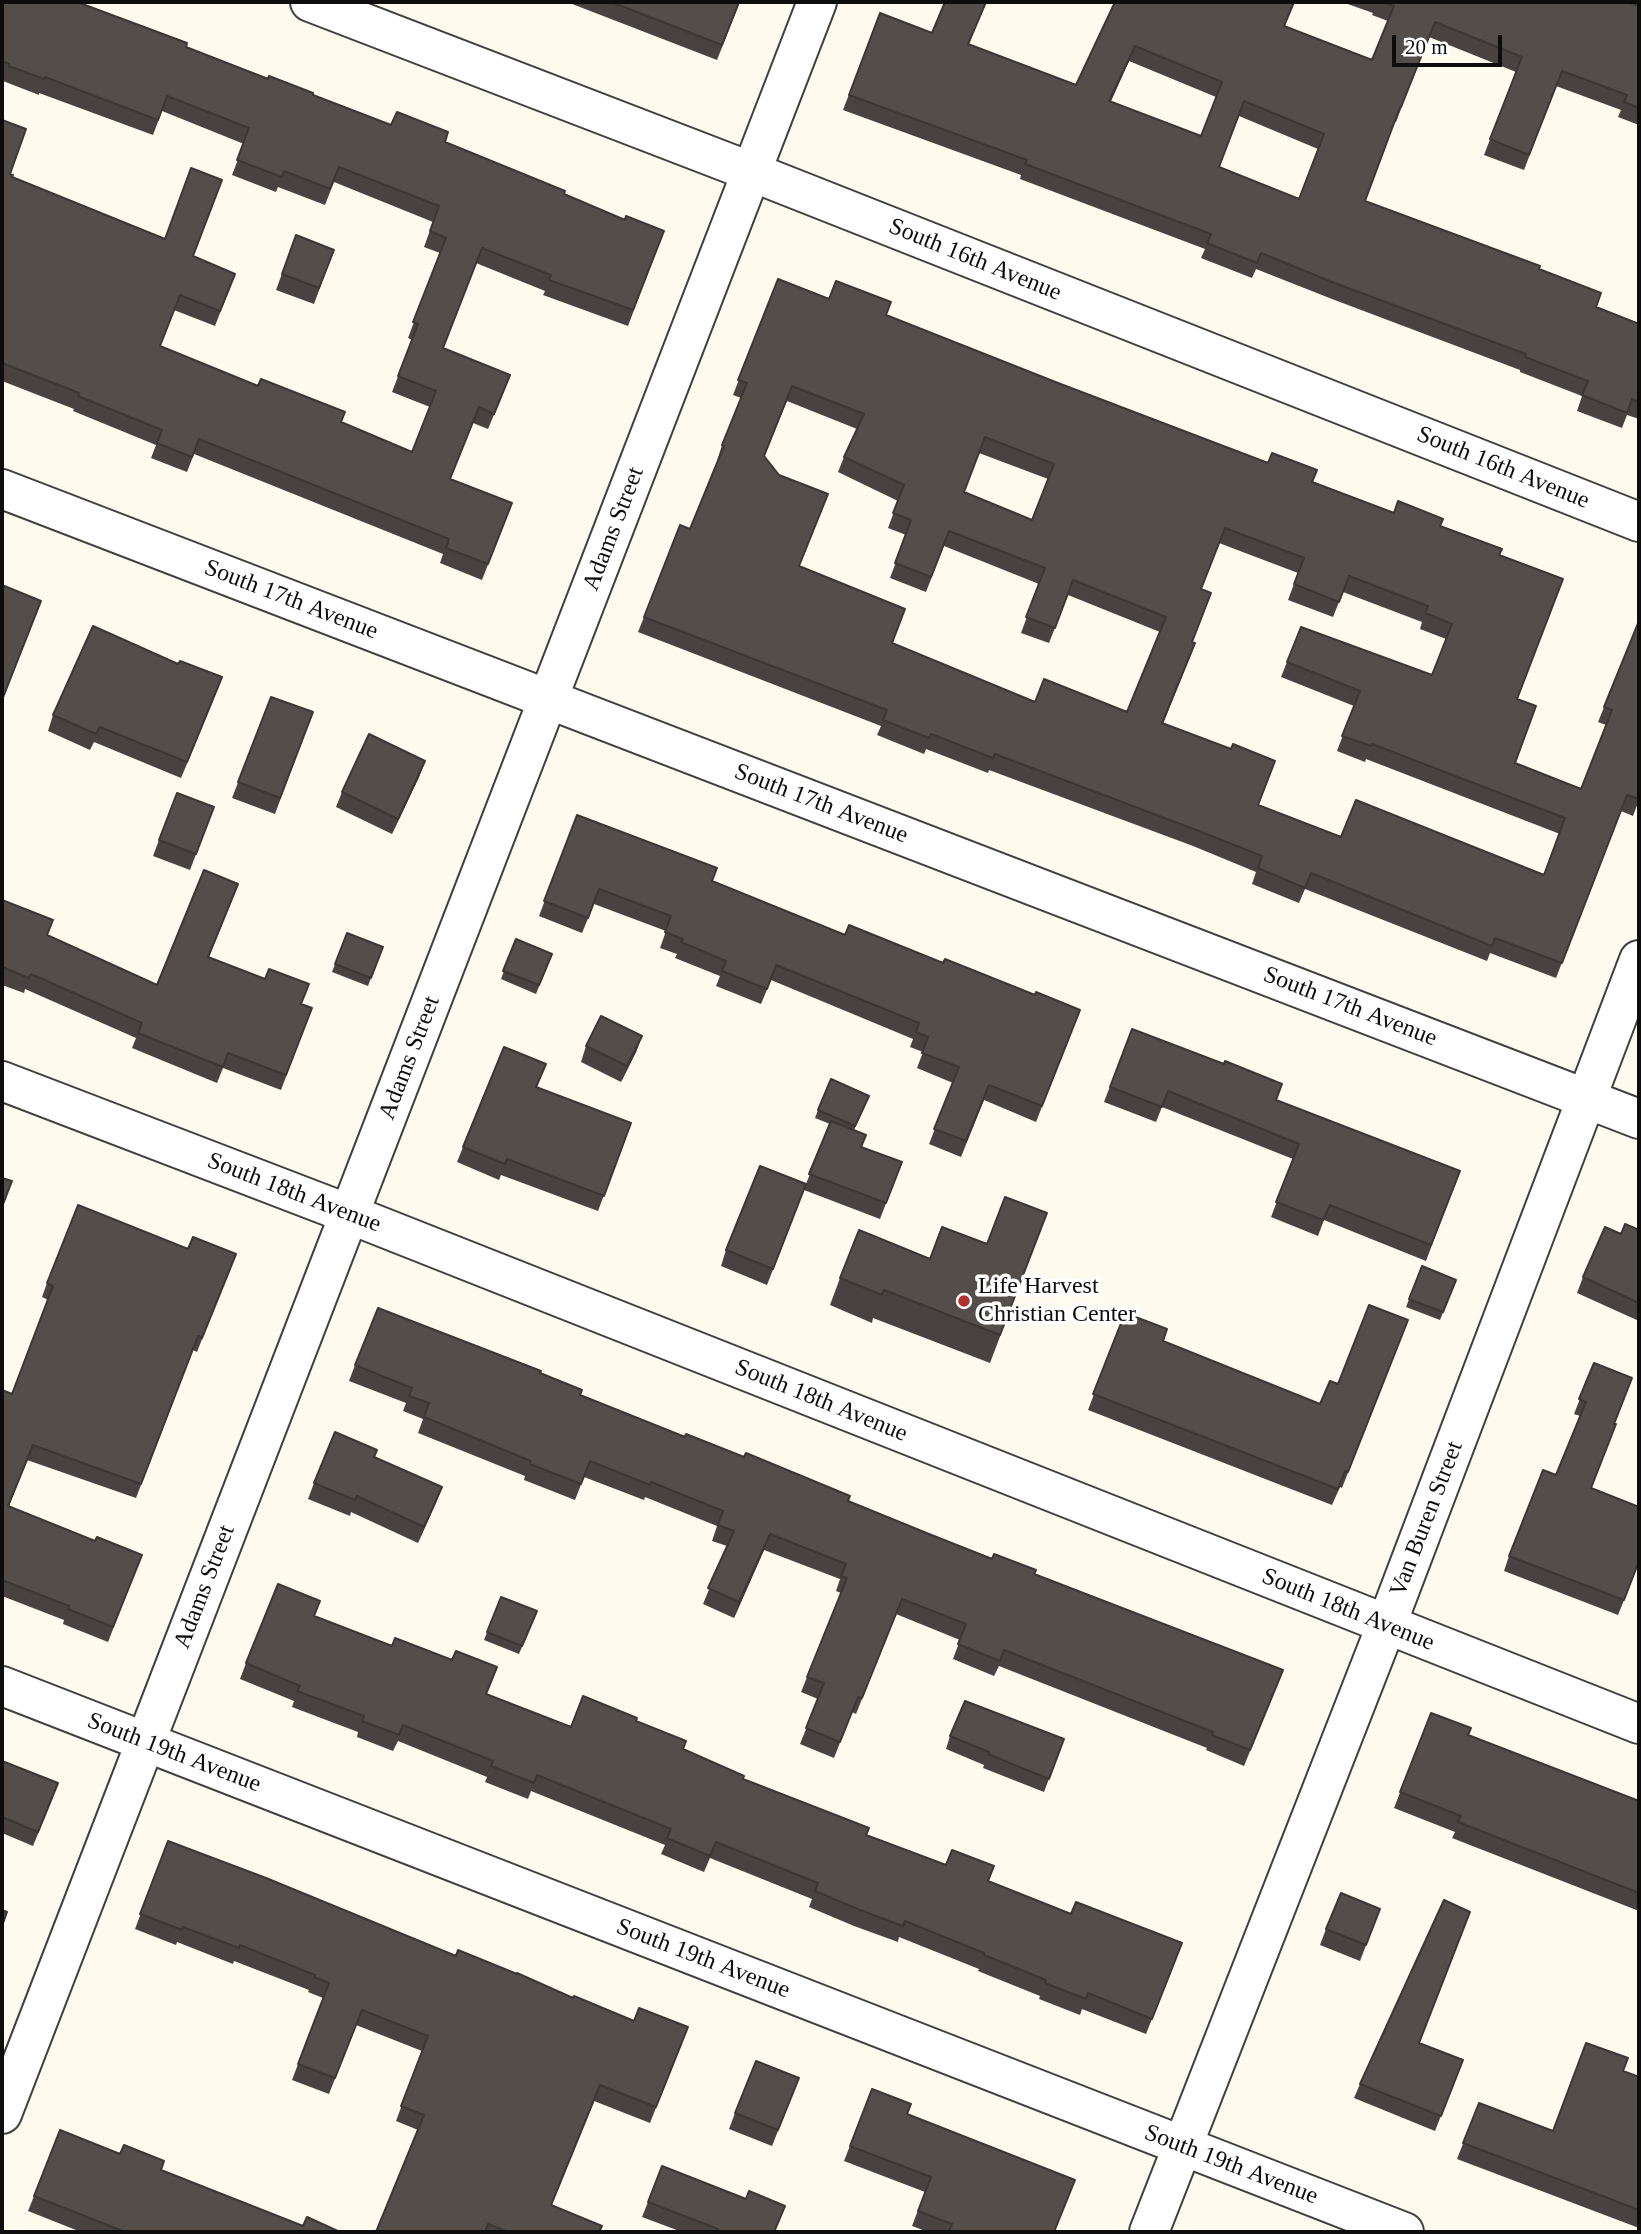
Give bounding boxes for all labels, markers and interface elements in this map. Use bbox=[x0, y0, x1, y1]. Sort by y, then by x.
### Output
scale bar bbox=[1396, 21, 1506, 65]
text: 20 m bbox=[1405, 35, 1448, 59]
street label: South 16th Avenue bbox=[885, 212, 1065, 308]
street label: South 16th Avenue bbox=[1413, 420, 1593, 516]
street label: Adams Street bbox=[577, 463, 651, 595]
street label: South 17th Avenue bbox=[200, 554, 382, 646]
street label: South 17th Avenue bbox=[730, 758, 912, 850]
street label: South 17th Avenue bbox=[1259, 961, 1441, 1053]
street label: Adams Street bbox=[373, 992, 447, 1124]
street label: South 18th Avenue bbox=[203, 1147, 385, 1239]
place label: Life Harvest Christian Center bbox=[978, 1273, 1136, 1329]
marker: Life Harvest Christian Center bbox=[956, 1293, 972, 1309]
street label: South 18th Avenue bbox=[731, 1353, 911, 1449]
street label: Van Buren Street bbox=[1384, 1437, 1470, 1601]
street label: Adams Street bbox=[168, 1521, 242, 1653]
street label: South 18th Avenue bbox=[1258, 1562, 1438, 1658]
street label: South 19th Avenue bbox=[83, 1707, 265, 1799]
street label: South 19th Avenue bbox=[612, 1913, 794, 2005]
street label: South 19th Avenue bbox=[1140, 2119, 1322, 2211]

